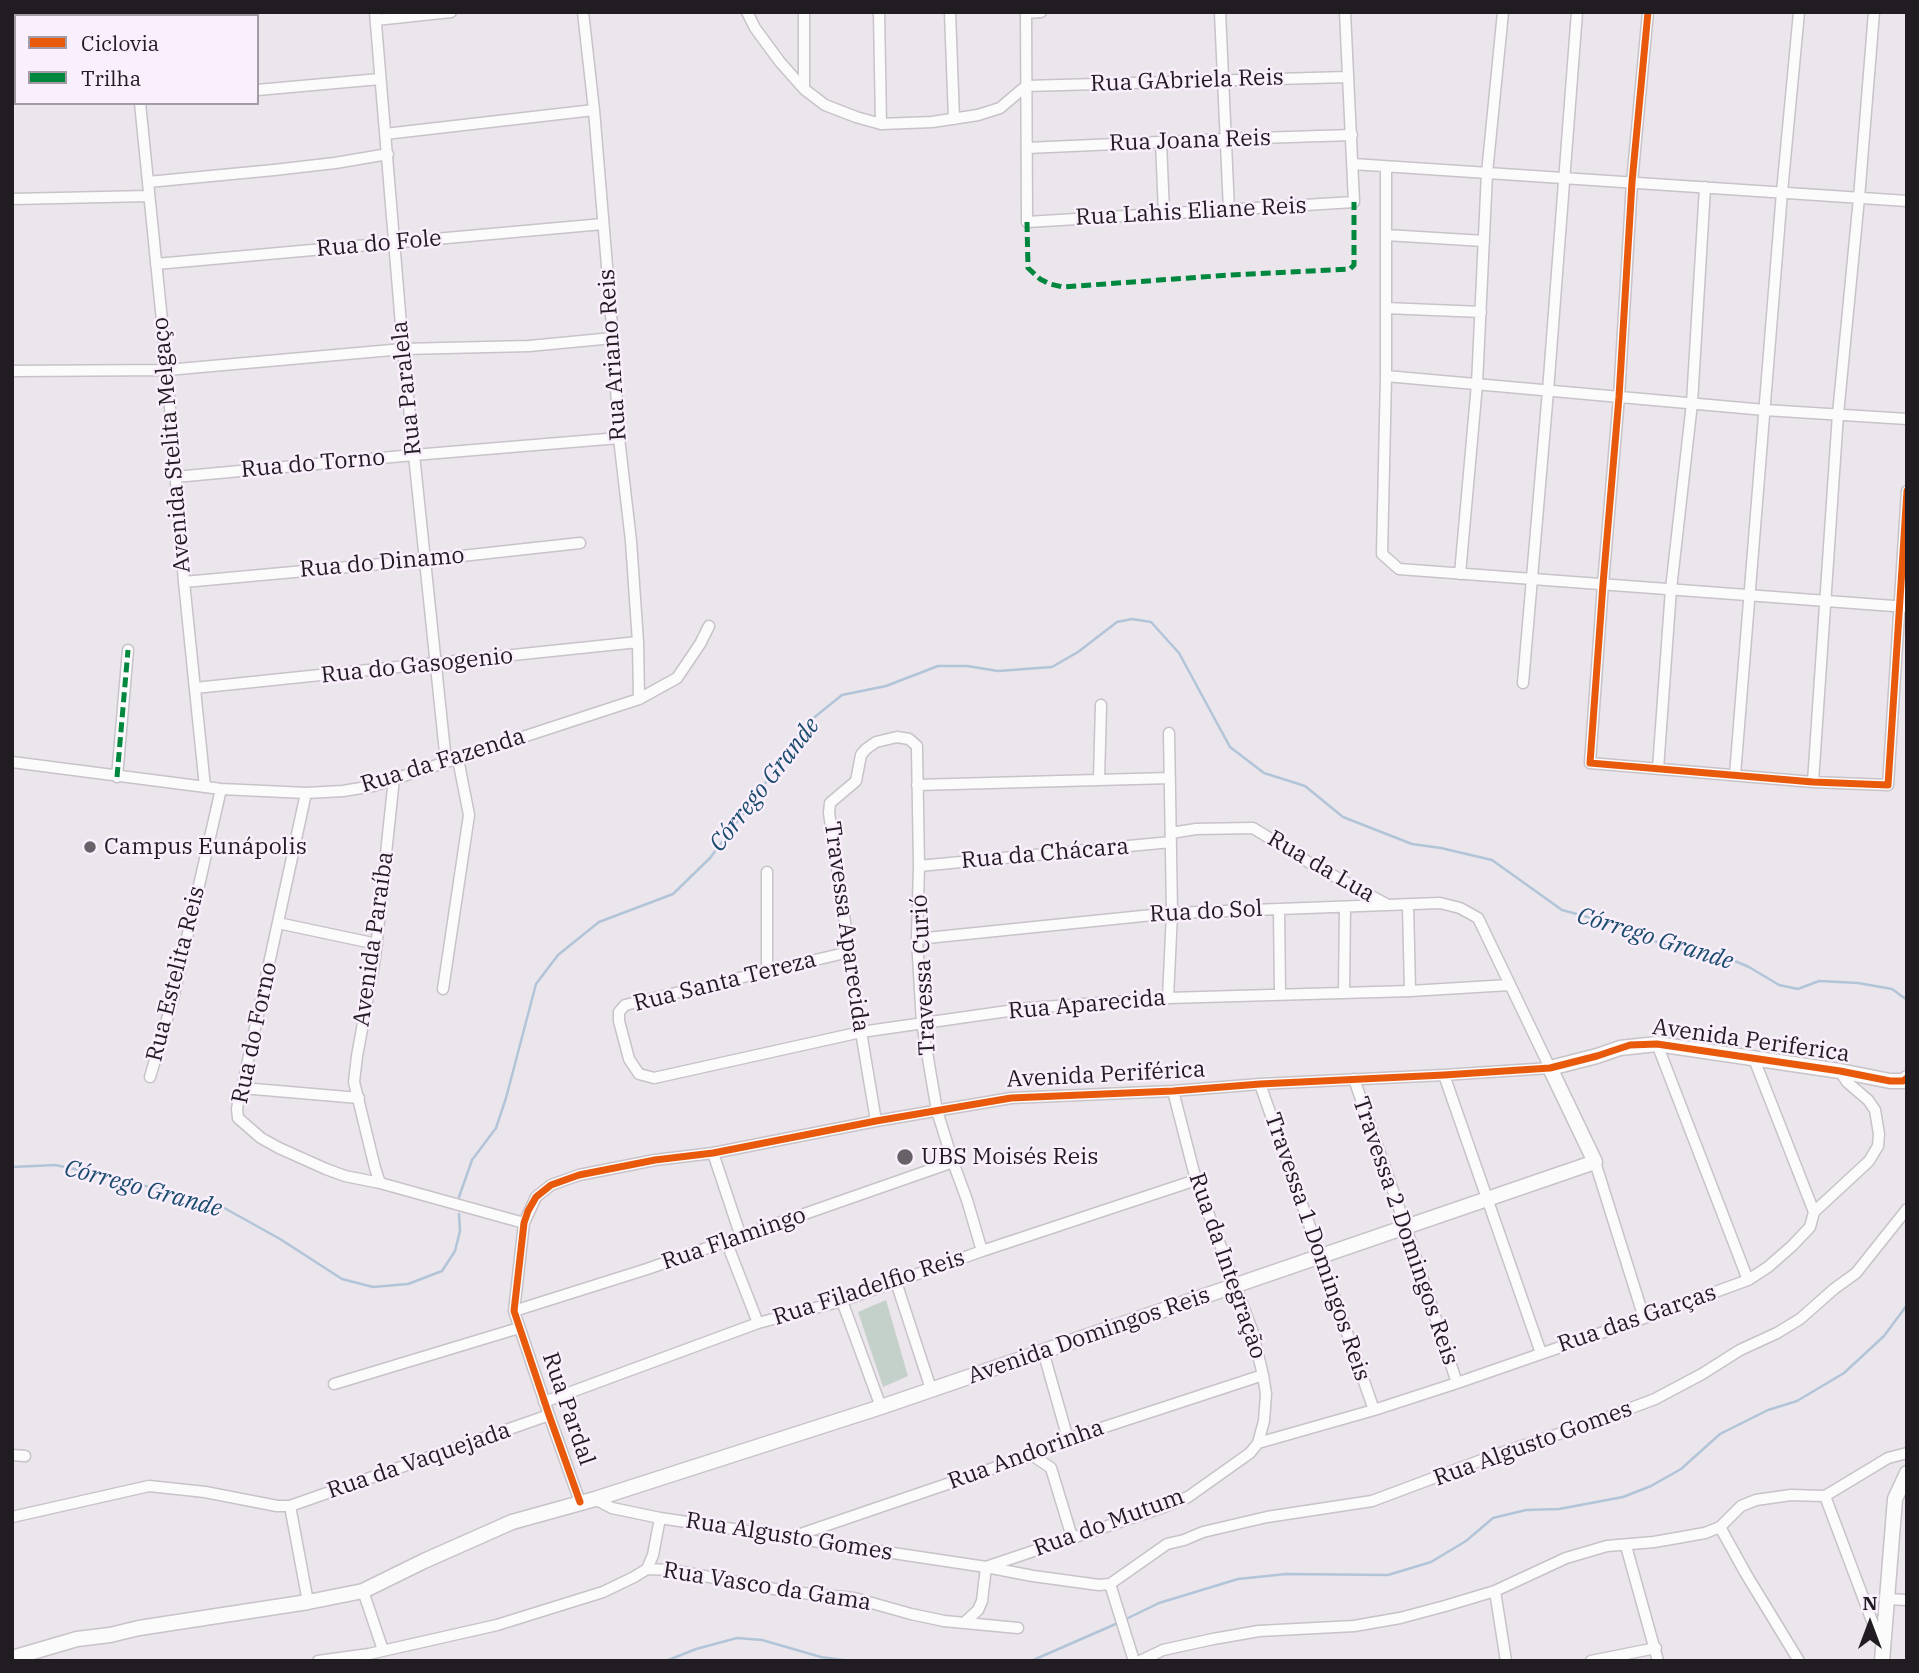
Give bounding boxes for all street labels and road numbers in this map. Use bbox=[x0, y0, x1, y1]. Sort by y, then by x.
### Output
street label: Rua GAbriela Reis bbox=[1090, 64, 1284, 98]
street label: Rua Joana Reis bbox=[1109, 124, 1271, 158]
street label: Rua Lahis Eliane Reis bbox=[1075, 192, 1307, 232]
street label: Rua do Fole bbox=[315, 225, 443, 263]
street label: Rua Ariano Reis bbox=[593, 268, 633, 442]
street label: Avenida Stelita Melgaço bbox=[147, 316, 197, 574]
street label: Rua Paralela bbox=[386, 319, 428, 457]
street label: Rua do Torno bbox=[240, 444, 386, 484]
street label: Rua do Dinamo bbox=[298, 542, 466, 584]
street label: Rua do Gasogenio bbox=[320, 642, 514, 690]
street label: Rua da Fazenda bbox=[357, 723, 529, 799]
street label: Travessa Aparecida bbox=[818, 820, 874, 1034]
street label: Rua da Lua bbox=[1262, 825, 1380, 909]
street label: Rua da Chácara bbox=[960, 833, 1130, 875]
street label: Avenida Paraíba bbox=[348, 850, 400, 1028]
street label: Rua Estelita Reis bbox=[141, 883, 211, 1065]
street label: Travessa Curió bbox=[906, 894, 942, 1056]
street label: Rua do Sol bbox=[1149, 895, 1263, 929]
street label: Rua Santa Tereza bbox=[631, 946, 819, 1018]
street label: Rua do Forno bbox=[227, 960, 283, 1106]
street label: Rua Aparecida bbox=[1007, 984, 1167, 1026]
street label: Avenida Periferica bbox=[1651, 1013, 1851, 1069]
street label: Avenida Periférica bbox=[1006, 1056, 1206, 1094]
street label: Travessa 2 Domingos Reis bbox=[1346, 1093, 1464, 1369]
street label: Travessa 1 Domingos Reis bbox=[1258, 1109, 1376, 1385]
street label: Rua da Integração bbox=[1182, 1169, 1272, 1363]
street label: Rua Flamingo bbox=[658, 1201, 810, 1277]
street label: Rua Filadelfio Reis bbox=[770, 1244, 968, 1332]
street label: Rua das Garças bbox=[1554, 1279, 1720, 1359]
street label: Avenida Domingos Reis bbox=[964, 1282, 1214, 1390]
street label: Rua Pardal bbox=[536, 1349, 600, 1469]
street label: Rua Algusto Gomes bbox=[1430, 1395, 1636, 1493]
street label: Rua Andorinha bbox=[944, 1414, 1108, 1496]
street label: Rua da Vaquejada bbox=[324, 1417, 514, 1505]
street label: Rua do Mutum bbox=[1030, 1483, 1188, 1563]
street label: Rua Algusto Gomes bbox=[684, 1507, 894, 1567]
street label: Rua Vasco da Gama bbox=[661, 1557, 873, 1617]

